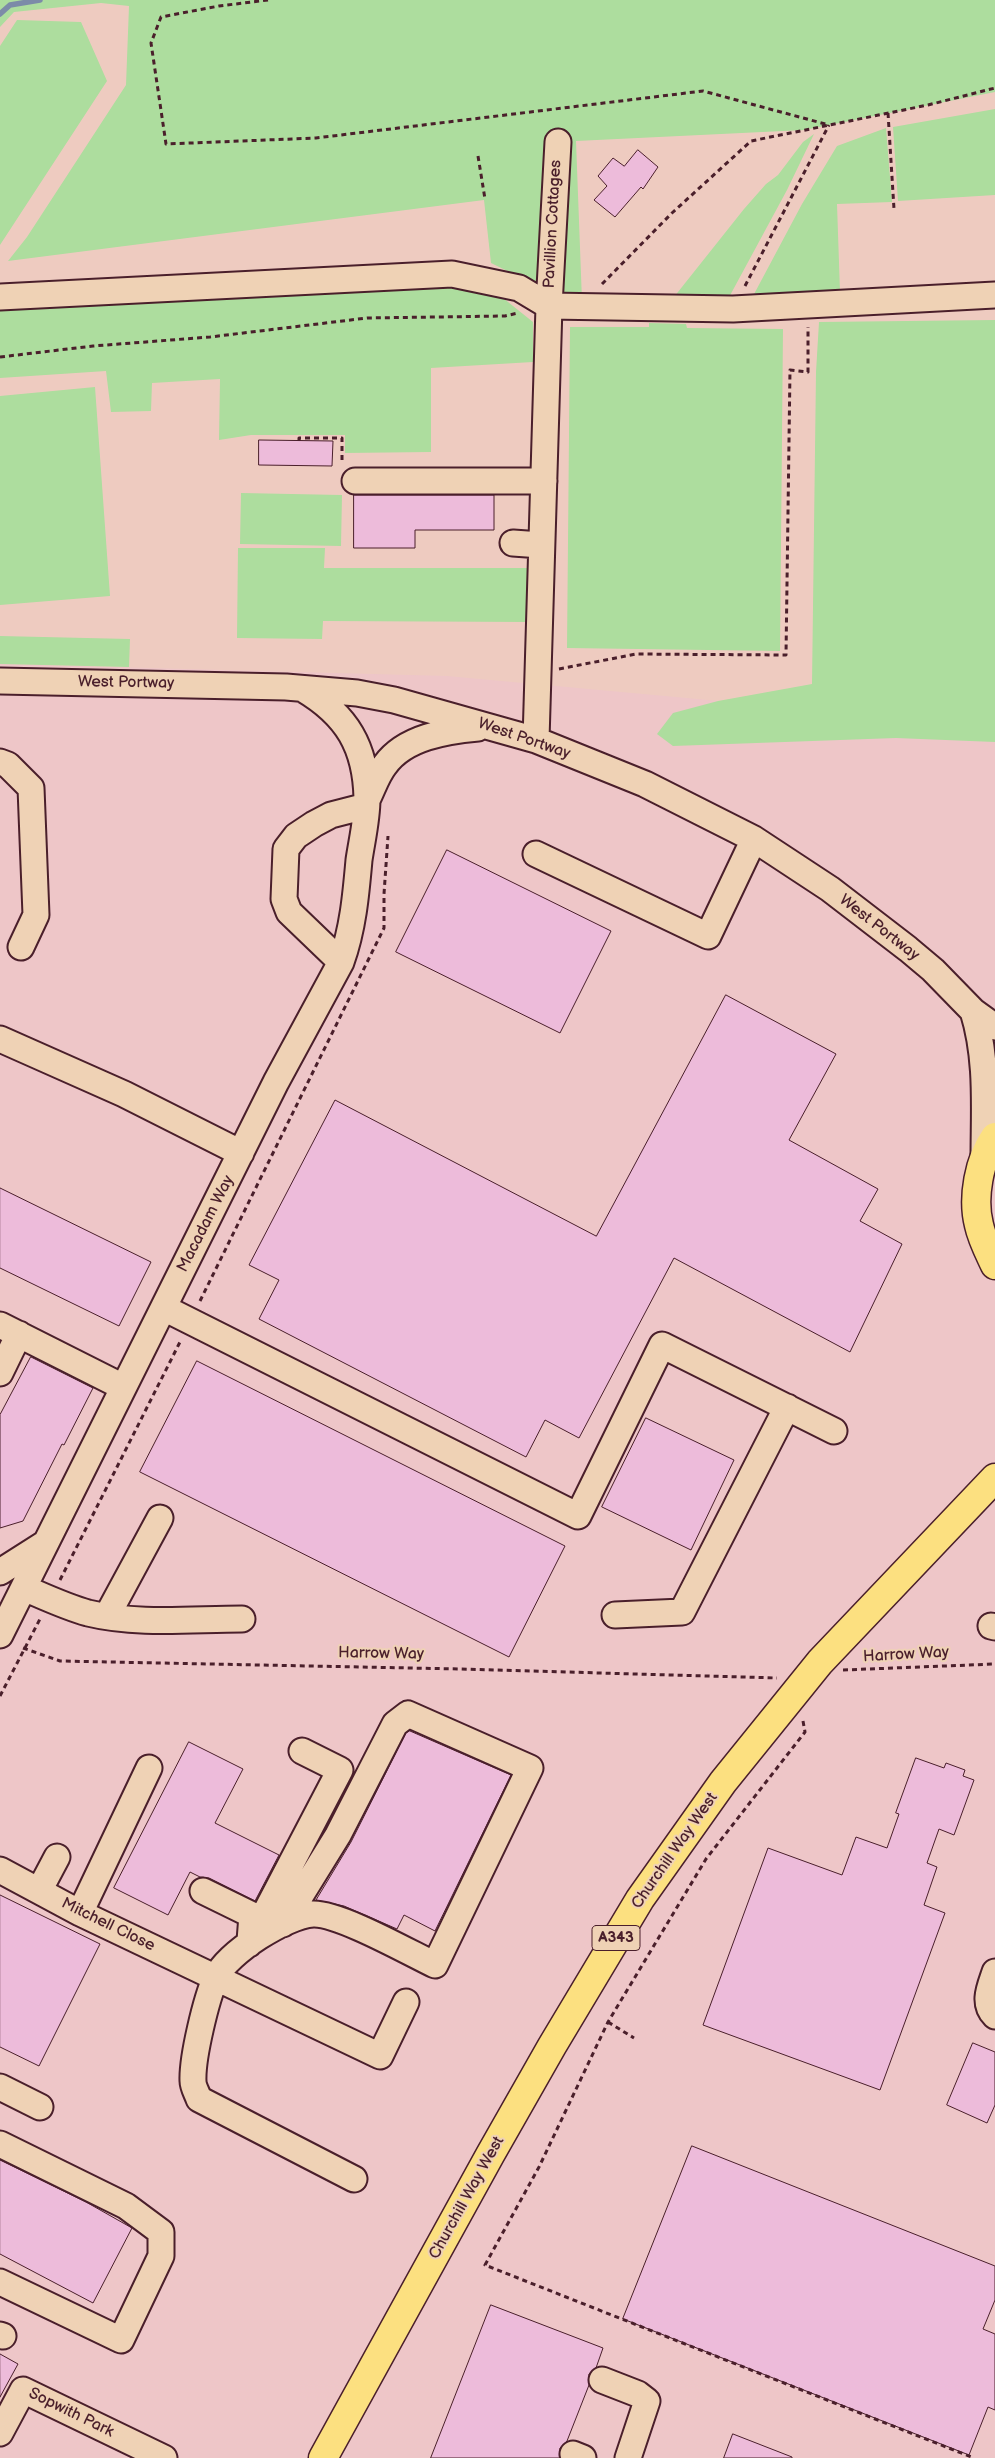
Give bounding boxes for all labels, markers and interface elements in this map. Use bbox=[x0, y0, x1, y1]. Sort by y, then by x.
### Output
street label: Pavillion Cottages bbox=[540, 159, 566, 289]
street label: West Portway bbox=[78, 673, 174, 693]
street label: West Portway bbox=[475, 714, 573, 764]
street label: West Portway bbox=[835, 891, 923, 965]
street label: Macadam Way bbox=[173, 1172, 239, 1276]
street label: Harrow Way bbox=[863, 1643, 949, 1667]
street label: Harrow Way bbox=[338, 1644, 424, 1664]
street label: Churchill Way West bbox=[628, 1789, 722, 1913]
street label: Mitchell Close bbox=[58, 1894, 158, 1956]
road number: A343 bbox=[592, 1926, 640, 1950]
street label: Churchill Way West bbox=[425, 2133, 509, 2263]
street label: Sopwith Park bbox=[25, 2384, 117, 2442]

